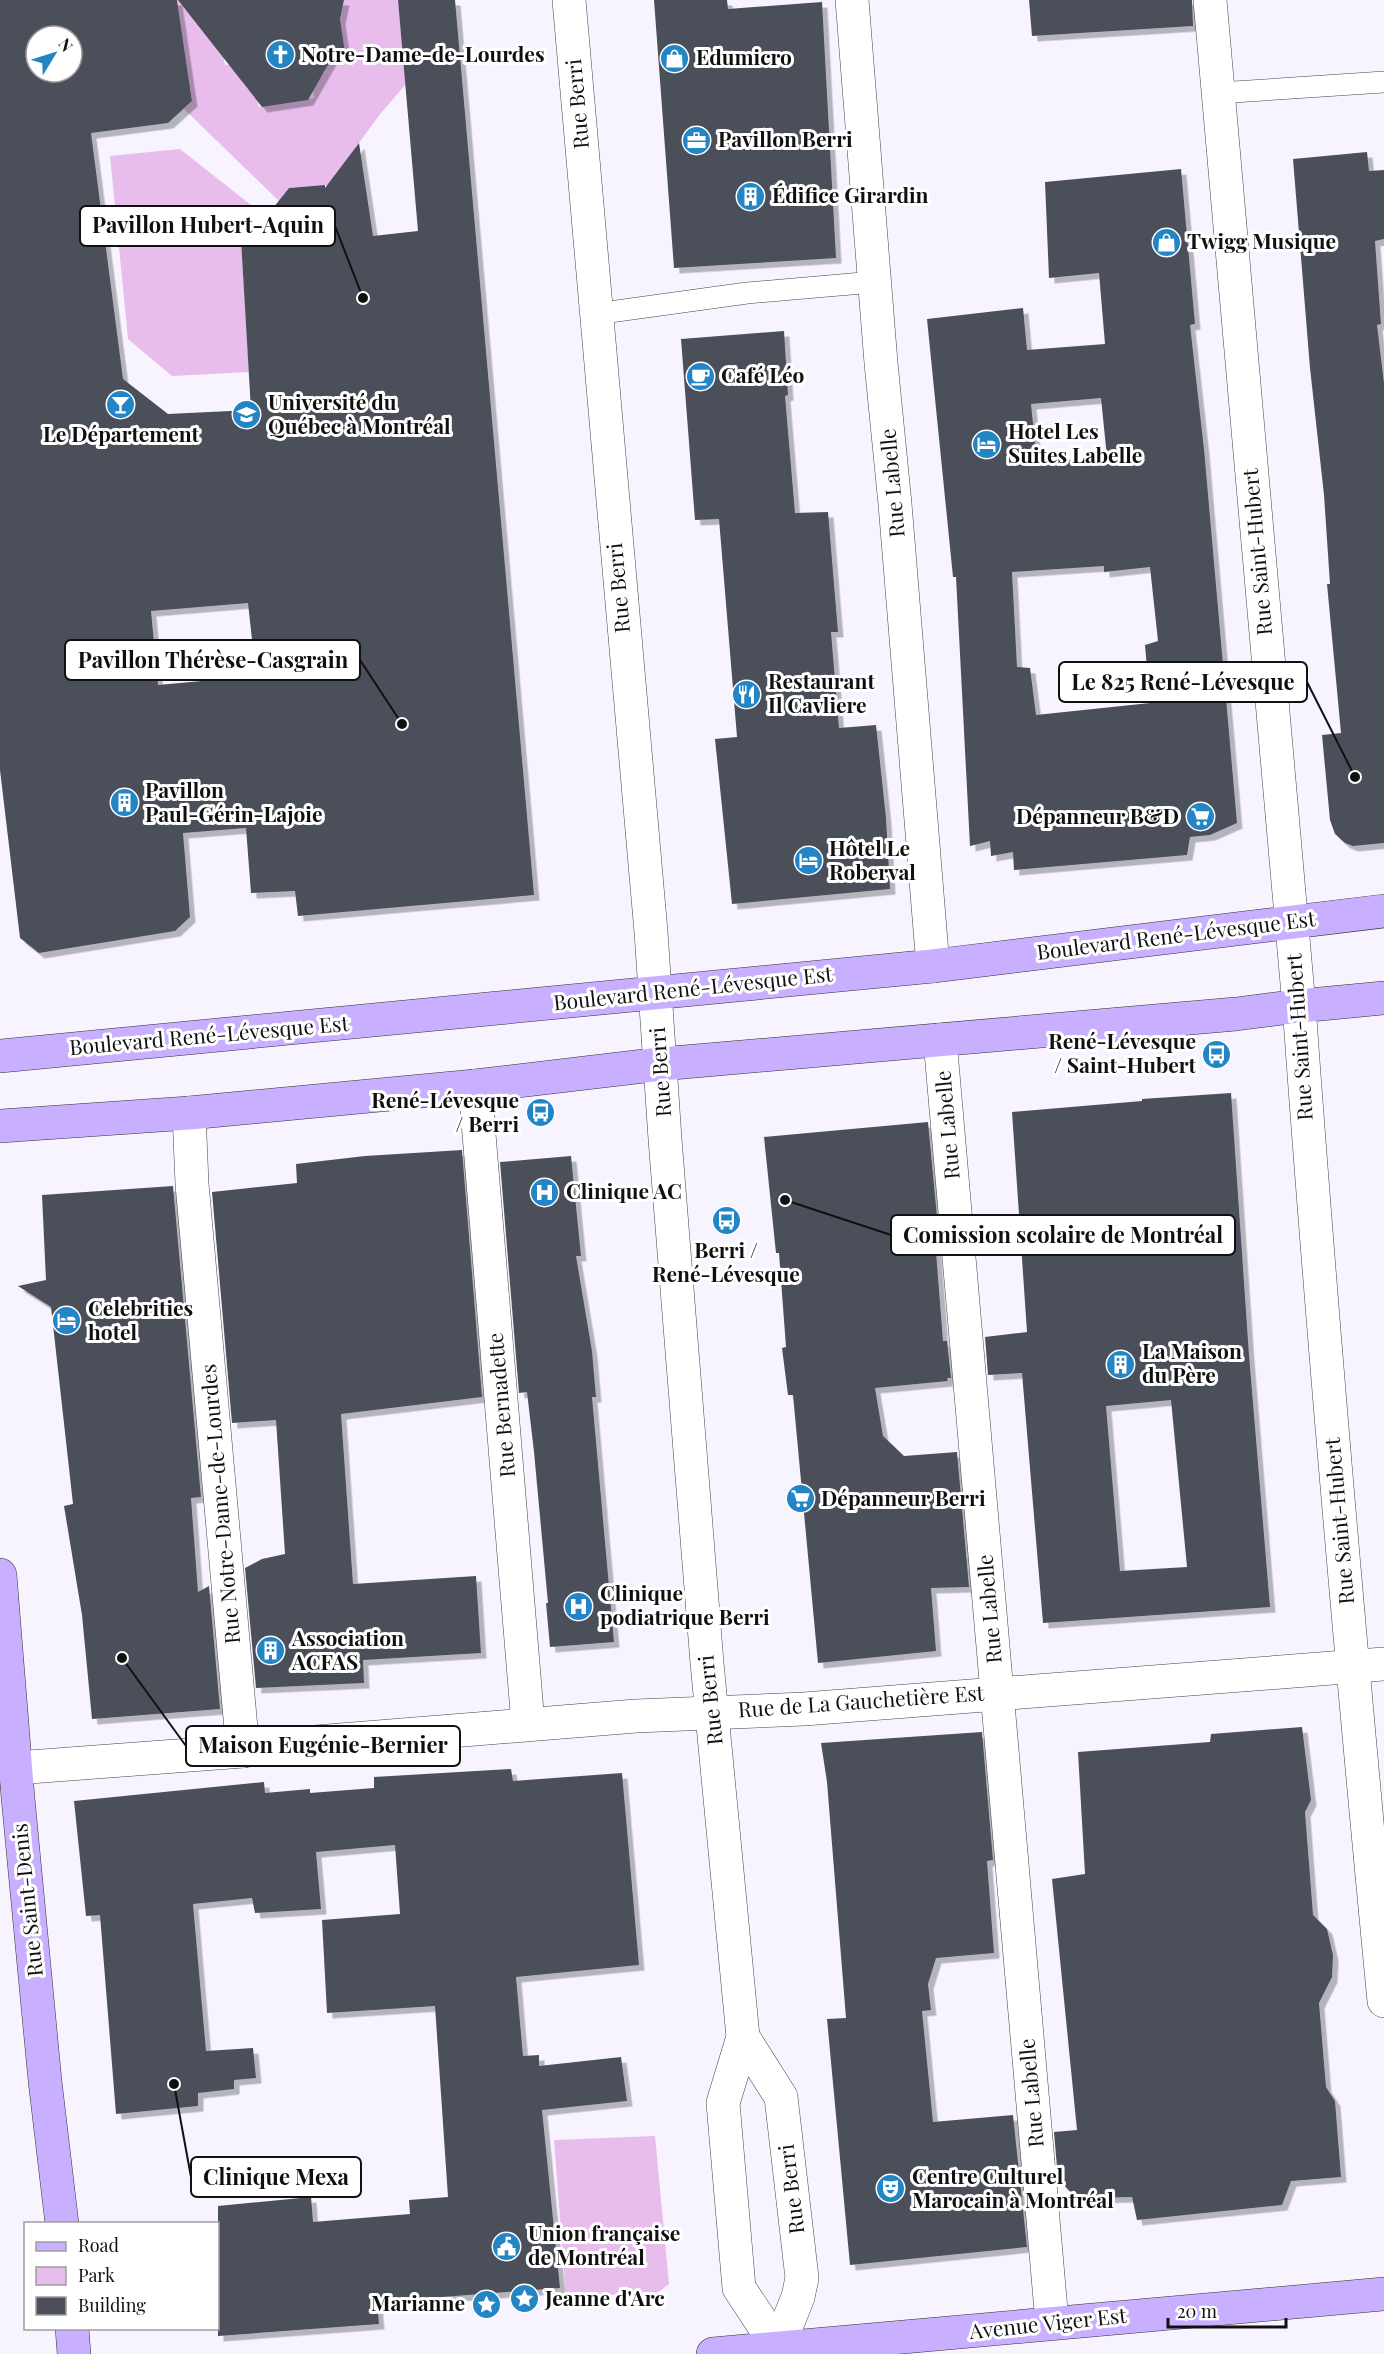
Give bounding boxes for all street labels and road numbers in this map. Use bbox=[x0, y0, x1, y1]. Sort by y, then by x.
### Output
street label: Rue Berri bbox=[558, 58, 594, 150]
street label: Rue Labelle bbox=[872, 427, 910, 539]
street label: Rue Saint-Hubert bbox=[1235, 467, 1277, 637]
street label: Rue Berri bbox=[599, 542, 635, 634]
street label: Boulevard René-Lévesque Est bbox=[1035, 903, 1317, 965]
street label: Rue Saint-Hubert bbox=[1278, 952, 1318, 1121]
street label: Boulevard René-Lévesque Est bbox=[552, 958, 834, 1016]
street label: Boulevard René-Lévesque Est bbox=[68, 1008, 350, 1060]
street label: Rue Berri bbox=[642, 1026, 676, 1118]
street label: Rue Labelle bbox=[927, 1069, 965, 1181]
street label: Rue Bernadette bbox=[480, 1332, 520, 1479]
street label: Rue Notre-Dame-de-Lourdes bbox=[193, 1363, 245, 1645]
street label: Rue Saint-Hubert bbox=[1317, 1436, 1359, 1606]
street label: Rue Labelle bbox=[969, 1553, 1007, 1665]
street label: Rue Berri bbox=[690, 1654, 728, 1747]
street label: Rue de La Gauchetière Est bbox=[737, 1677, 985, 1723]
street label: Rue Saint-Denis bbox=[4, 1822, 48, 1978]
street label: Rue Labelle bbox=[1011, 2037, 1049, 2149]
street label: Rue Berri bbox=[771, 2143, 809, 2236]
street label: Avenue Viger Est bbox=[967, 2300, 1128, 2344]

